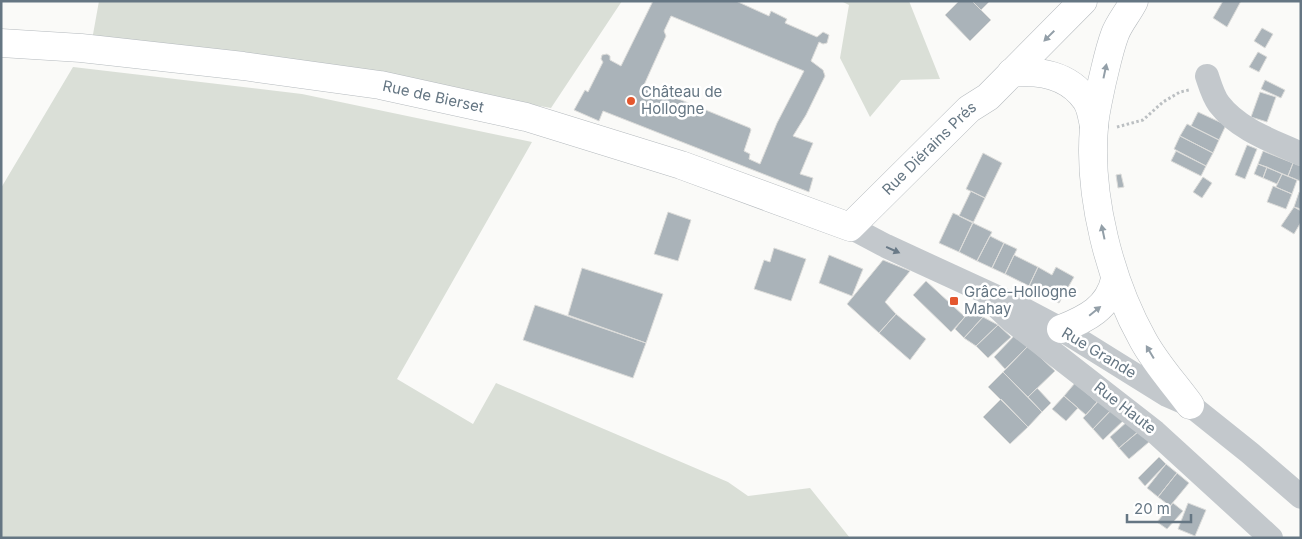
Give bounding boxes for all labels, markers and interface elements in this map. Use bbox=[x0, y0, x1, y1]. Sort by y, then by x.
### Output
one-way arrow bbox=[1043, 29, 1055, 41]
one-way arrow bbox=[1101, 63, 1109, 78]
street label: Rue de Bierset bbox=[381, 76, 486, 117]
place label: Château de Hollogne bbox=[641, 82, 722, 118]
marker: Château de Hollogne bbox=[625, 95, 637, 107]
street label: Rue Diérains Prés bbox=[878, 97, 980, 199]
one-way arrow bbox=[1099, 223, 1107, 239]
one-way arrow bbox=[886, 246, 900, 254]
place label: Grâce-Hollogne Mahay bbox=[964, 282, 1077, 318]
marker: Grâce-Hollogne Mahay bbox=[948, 295, 960, 307]
one-way arrow bbox=[1088, 306, 1101, 317]
street label: Rue Grande bbox=[1059, 323, 1140, 382]
one-way arrow bbox=[1146, 346, 1155, 359]
street label: Rue Haute bbox=[1091, 378, 1160, 438]
scale bar bbox=[1127, 492, 1191, 524]
text: 20 m bbox=[1134, 499, 1170, 518]

